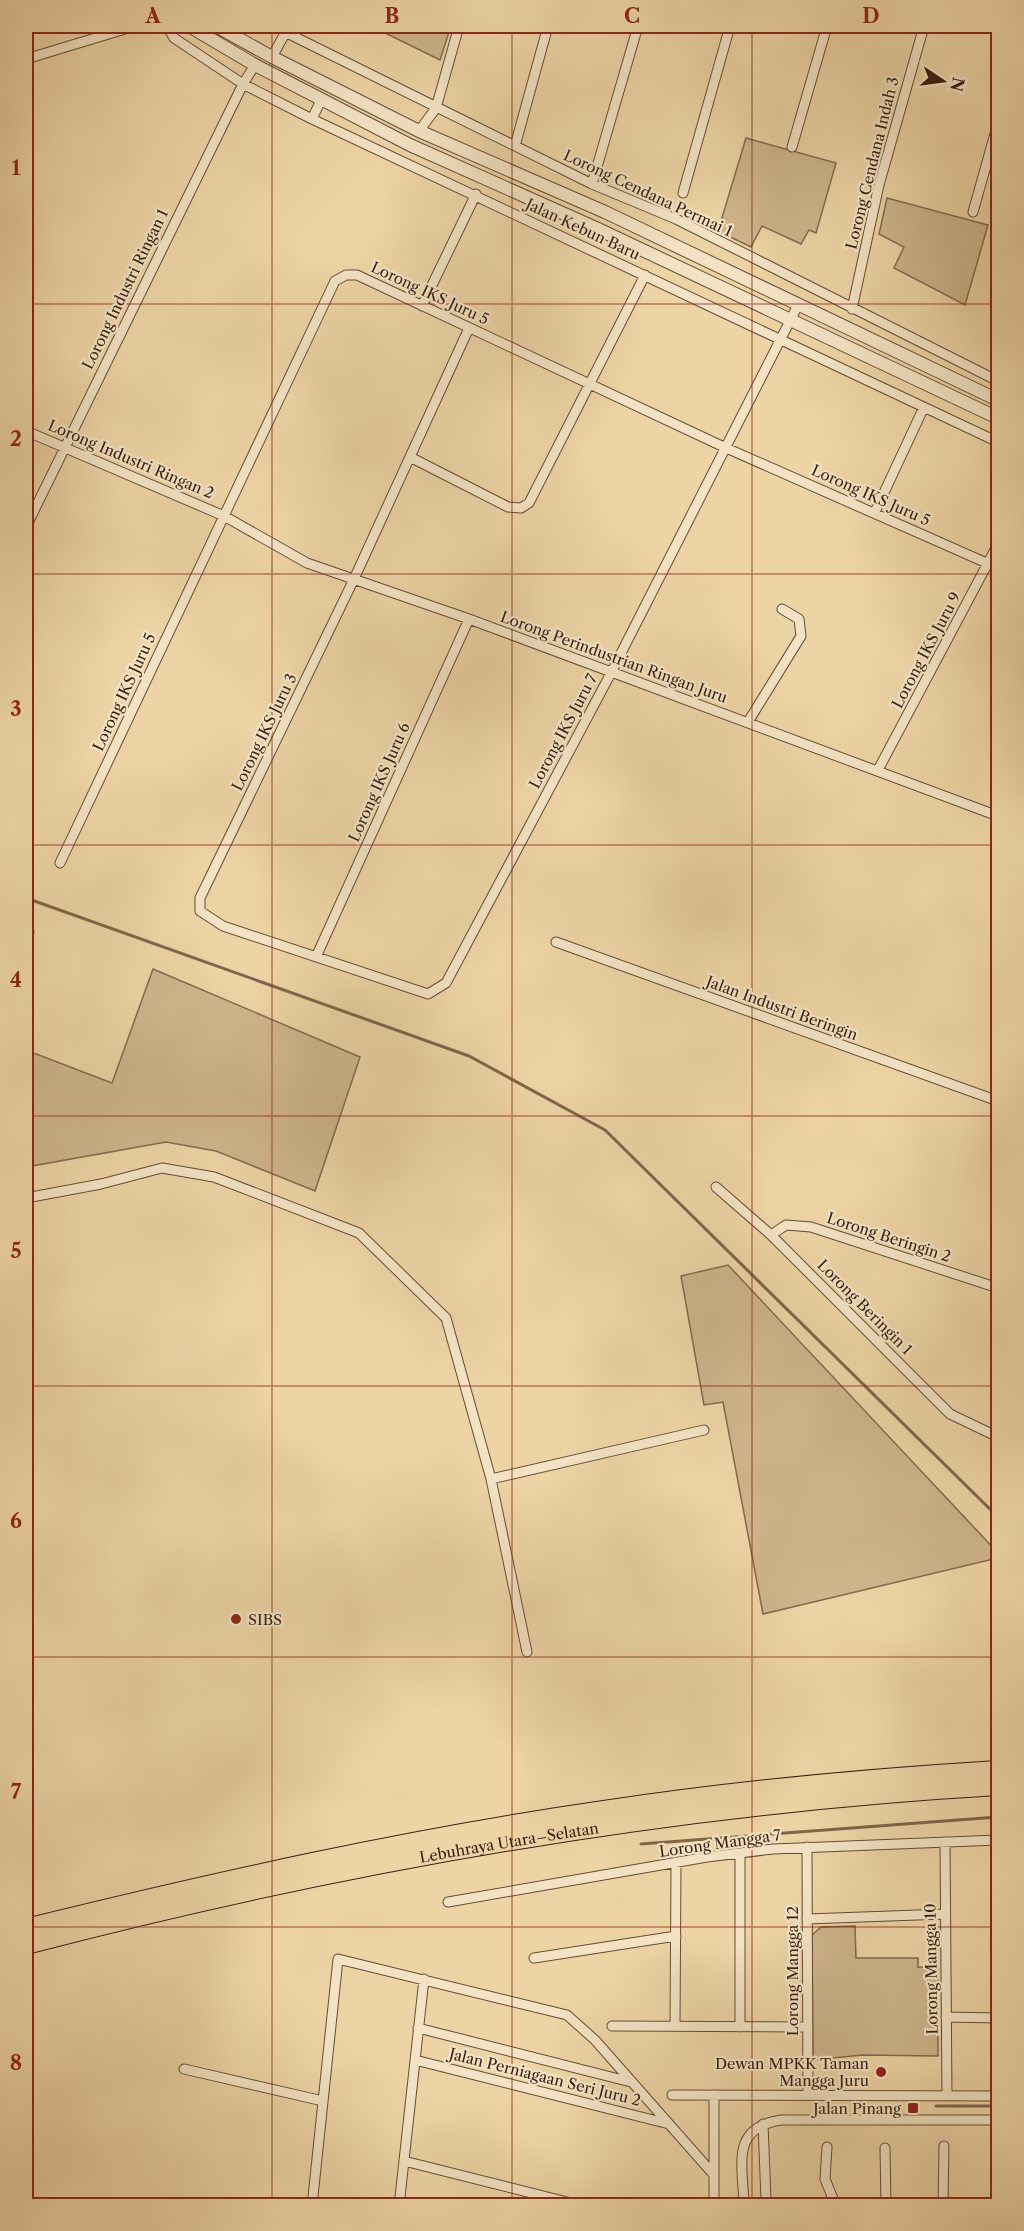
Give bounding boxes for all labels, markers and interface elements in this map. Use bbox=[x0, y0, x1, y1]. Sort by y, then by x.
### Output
text: A bbox=[144, 4, 161, 28]
text: B bbox=[385, 4, 400, 28]
text: C bbox=[624, 4, 640, 28]
text: D bbox=[862, 4, 880, 28]
north arrow bbox=[913, 51, 973, 111]
street label: Lorong Cendana Indah 3 bbox=[841, 75, 903, 251]
text: N bbox=[946, 75, 969, 93]
street label: Lorong Cendana Permai 1 bbox=[561, 145, 736, 241]
text: 1 bbox=[12, 156, 21, 180]
street label: Jalan Kebun Baru bbox=[521, 193, 643, 264]
street label: Lorong Industri Ringan 1 bbox=[78, 205, 172, 372]
street label: Lorong IKS Juru 5 bbox=[368, 257, 492, 329]
street label: Lorong Industri Ringan 2 bbox=[45, 415, 217, 503]
text: 2 bbox=[10, 427, 22, 451]
street label: Lorong IKS Juru 5 bbox=[809, 460, 933, 530]
street label: Lorong IKS Juru 9 bbox=[887, 589, 965, 711]
street label: Lorong Perindustrian Ringan Juru bbox=[498, 607, 730, 707]
street label: Lorong IKS Juru 5 bbox=[88, 630, 160, 754]
street label: Lorong IKS Juru 3 bbox=[227, 670, 301, 794]
street label: Lorong IKS Juru 7 bbox=[525, 670, 602, 792]
text: 3 bbox=[10, 697, 22, 721]
street label: Lorong IKS Juru 6 bbox=[344, 719, 414, 845]
text: 4 bbox=[10, 968, 22, 992]
street label: Jalan Industri Beringin bbox=[702, 971, 861, 1044]
street label: Lorong Beringin 2 bbox=[825, 1208, 953, 1266]
text: 5 bbox=[10, 1239, 22, 1263]
street label: Lorong Beringin 1 bbox=[813, 1255, 917, 1359]
text: 6 bbox=[10, 1509, 22, 1533]
place label: SIBS bbox=[248, 1610, 282, 1629]
marker: SIBS bbox=[229, 1612, 243, 1626]
text: 7 bbox=[11, 1780, 22, 1804]
street label: Lebuhraya Utara–Selatan bbox=[418, 1818, 601, 1866]
street label: Lorong Mangga 7 bbox=[658, 1825, 783, 1861]
street label: Lorong Mangga 10 bbox=[920, 1903, 942, 2035]
street label: Lorong Mangga 12 bbox=[783, 1906, 802, 2036]
street label: Jalan Perniagaan Seri Juru 2 bbox=[445, 2043, 643, 2110]
text: 8 bbox=[10, 2051, 22, 2075]
place label: Dewan MPKK Taman Mangga Juru bbox=[715, 2054, 870, 2090]
marker: Dewan MPKK Taman Mangga Juru bbox=[874, 2065, 888, 2079]
place label: Jalan Pinang bbox=[811, 2099, 901, 2118]
marker: Jalan Pinang bbox=[906, 2101, 920, 2115]

